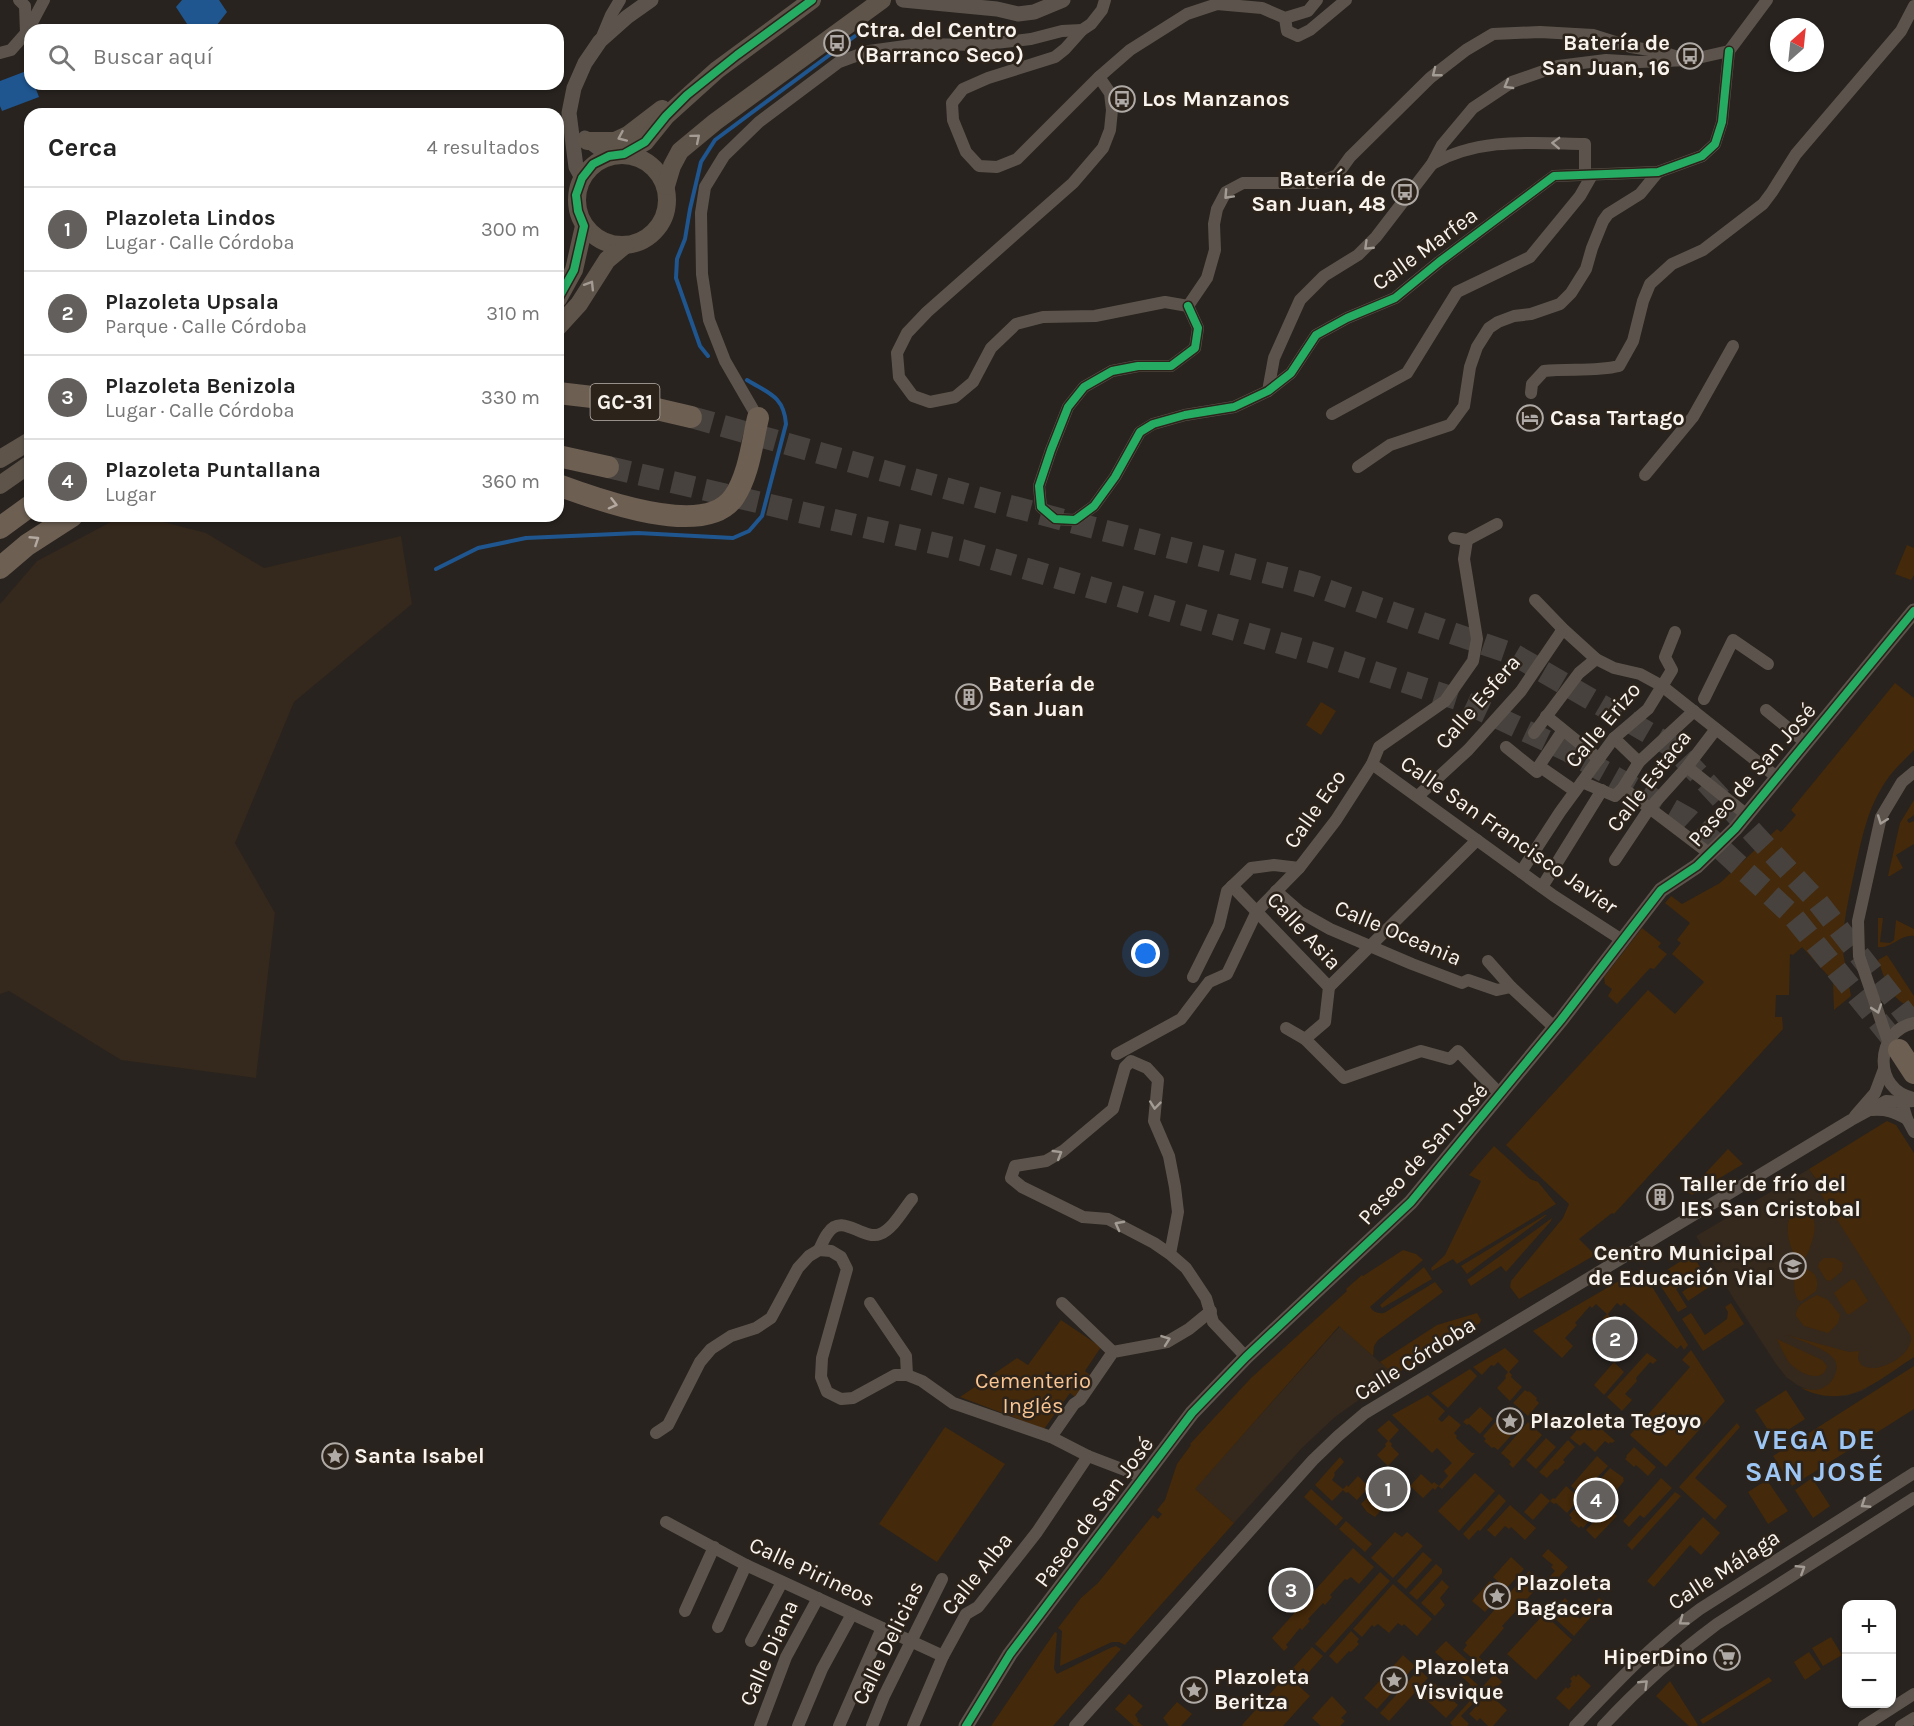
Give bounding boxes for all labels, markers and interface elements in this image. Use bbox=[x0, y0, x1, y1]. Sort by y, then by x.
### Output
place label: Ctra. del Centro (Barranco Seco) bbox=[856, 17, 1024, 68]
north arrow bbox=[1770, 18, 1824, 72]
search box bbox=[24, 24, 564, 90]
bus stop icon: Ctra. del Centro (Barranco Seco) bbox=[822, 28, 852, 58]
place label: Batería de San Juan, 16 bbox=[1541, 30, 1670, 81]
icon: search bbox=[45, 41, 78, 74]
bus stop icon: Batería de San Juan, 16 bbox=[1675, 41, 1705, 71]
text: Buscar aquí bbox=[93, 44, 213, 70]
one-way arrow bbox=[1432, 66, 1443, 77]
one-way arrow bbox=[1504, 78, 1514, 90]
bus stop icon: Los Manzanos bbox=[1107, 84, 1137, 114]
place label: Los Manzanos bbox=[1142, 86, 1290, 112]
one-way arrow bbox=[618, 130, 629, 142]
text: Cerca bbox=[48, 132, 117, 163]
one-way arrow bbox=[689, 134, 700, 145]
text: 4 resultados bbox=[427, 136, 540, 159]
one-way arrow bbox=[1552, 137, 1561, 150]
place label: Batería de San Juan, 48 bbox=[1251, 166, 1386, 217]
bus stop icon: Batería de San Juan, 48 bbox=[1390, 177, 1420, 207]
one-way arrow bbox=[1224, 189, 1235, 200]
street label: Calle Marfea bbox=[1367, 202, 1483, 296]
text: Plazoleta Lindos bbox=[105, 205, 276, 231]
text: 1 bbox=[64, 218, 71, 241]
text: 300 m bbox=[481, 218, 540, 241]
text: Lugar · Calle Córdoba bbox=[105, 231, 295, 254]
one-way arrow bbox=[1364, 239, 1374, 250]
one-way arrow bbox=[583, 281, 595, 291]
text: Plazoleta Upsala bbox=[105, 289, 279, 315]
text: 2 bbox=[61, 302, 74, 325]
text: 310 m bbox=[486, 302, 540, 325]
text: Parque · Calle Córdoba bbox=[105, 315, 307, 338]
text: Plazoleta Benizola bbox=[105, 373, 296, 399]
road number: GC-31 bbox=[590, 384, 660, 420]
text: 3 bbox=[61, 386, 74, 409]
text: 330 m bbox=[481, 386, 540, 409]
text: Lugar · Calle Córdoba bbox=[105, 399, 295, 422]
hotel icon: Casa Tartago bbox=[1515, 403, 1545, 433]
place label: Casa Tartago bbox=[1550, 405, 1685, 431]
text: Plazoleta Puntallana bbox=[105, 457, 321, 483]
text: 4 bbox=[62, 470, 73, 493]
text: 360 m bbox=[481, 470, 540, 493]
text: Lugar bbox=[105, 483, 156, 506]
one-way arrow bbox=[608, 497, 618, 510]
one-way arrow bbox=[28, 536, 39, 547]
street label: Calle Esfera bbox=[1430, 649, 1526, 755]
place label: Batería de San Juan bbox=[988, 671, 1095, 722]
street label: Calle Erizo bbox=[1560, 677, 1646, 773]
building icon: Batería de San Juan bbox=[954, 682, 984, 712]
street label: Paseo de San José bbox=[1683, 698, 1821, 852]
street label: Calle Estaca bbox=[1601, 725, 1697, 837]
street label: Calle San Francisco Javier bbox=[1395, 750, 1623, 920]
street label: Calle Eco bbox=[1278, 765, 1352, 853]
one-way arrow bbox=[1877, 814, 1890, 825]
street label: Calle Asia bbox=[1261, 887, 1347, 975]
street label: Calle Oceania bbox=[1331, 895, 1465, 971]
your location bbox=[1131, 939, 1160, 968]
one-way arrow bbox=[1870, 1003, 1882, 1014]
street label: Paseo de San José bbox=[1353, 1078, 1493, 1230]
one-way arrow bbox=[1149, 1100, 1162, 1109]
one-way arrow bbox=[1052, 1149, 1062, 1161]
place label: Taller de frío del IES San Cristobal bbox=[1680, 1171, 1861, 1222]
building icon: Taller de frío del IES San Cristobal bbox=[1645, 1182, 1675, 1212]
one-way arrow bbox=[1115, 1221, 1125, 1232]
place label: Centro Municipal de Educación Vial bbox=[1588, 1240, 1774, 1291]
school or university icon: Centro Municipal de Educación Vial bbox=[1778, 1251, 1808, 1281]
street label: Calle Córdoba bbox=[1350, 1311, 1480, 1407]
pin: 2 bbox=[1596, 1316, 1634, 1362]
one-way arrow bbox=[1160, 1335, 1170, 1348]
park label: Cementerio Inglés bbox=[975, 1368, 1091, 1419]
place icon: Plazoleta Tegoyo bbox=[1495, 1406, 1525, 1436]
place label: Plazoleta Tegoyo bbox=[1530, 1408, 1701, 1434]
district label: VEGA DE SAN JOSÉ bbox=[1745, 1423, 1885, 1488]
street label: Paseo de San José bbox=[1029, 1432, 1159, 1592]
place icon: Santa Isabel bbox=[320, 1441, 350, 1471]
place label: Santa Isabel bbox=[354, 1443, 485, 1469]
pin: 1 bbox=[1368, 1466, 1408, 1512]
pin: 4 bbox=[1576, 1478, 1616, 1522]
one-way arrow bbox=[1861, 1497, 1871, 1509]
street label: Calle Málaga bbox=[1663, 1524, 1785, 1616]
street label: Calle Alba bbox=[936, 1528, 1018, 1620]
street label: Calle Pirineos bbox=[745, 1532, 879, 1612]
one-way arrow bbox=[1794, 1565, 1805, 1576]
pin: 3 bbox=[1272, 1568, 1310, 1612]
place label: Plazoleta Bagacera bbox=[1516, 1570, 1614, 1621]
street label: Calle Delicias bbox=[847, 1577, 929, 1709]
place icon: Plazoleta Bagacera bbox=[1482, 1581, 1512, 1611]
street label: Calle Diana bbox=[734, 1596, 804, 1710]
map controls bbox=[1842, 1600, 1896, 1708]
button: + bbox=[1842, 1600, 1896, 1654]
one-way arrow bbox=[1679, 1614, 1690, 1625]
supermarket icon: HiperDino bbox=[1712, 1642, 1742, 1672]
place label: HiperDino bbox=[1603, 1644, 1708, 1670]
place label: Plazoleta Visvique bbox=[1414, 1654, 1510, 1705]
button: − bbox=[1842, 1654, 1896, 1708]
place label: Plazoleta Beritza bbox=[1214, 1664, 1310, 1715]
place icon: Plazoleta Visvique bbox=[1379, 1665, 1409, 1695]
place icon: Plazoleta Beritza bbox=[1179, 1675, 1209, 1705]
one-way arrow bbox=[1637, 1680, 1648, 1691]

